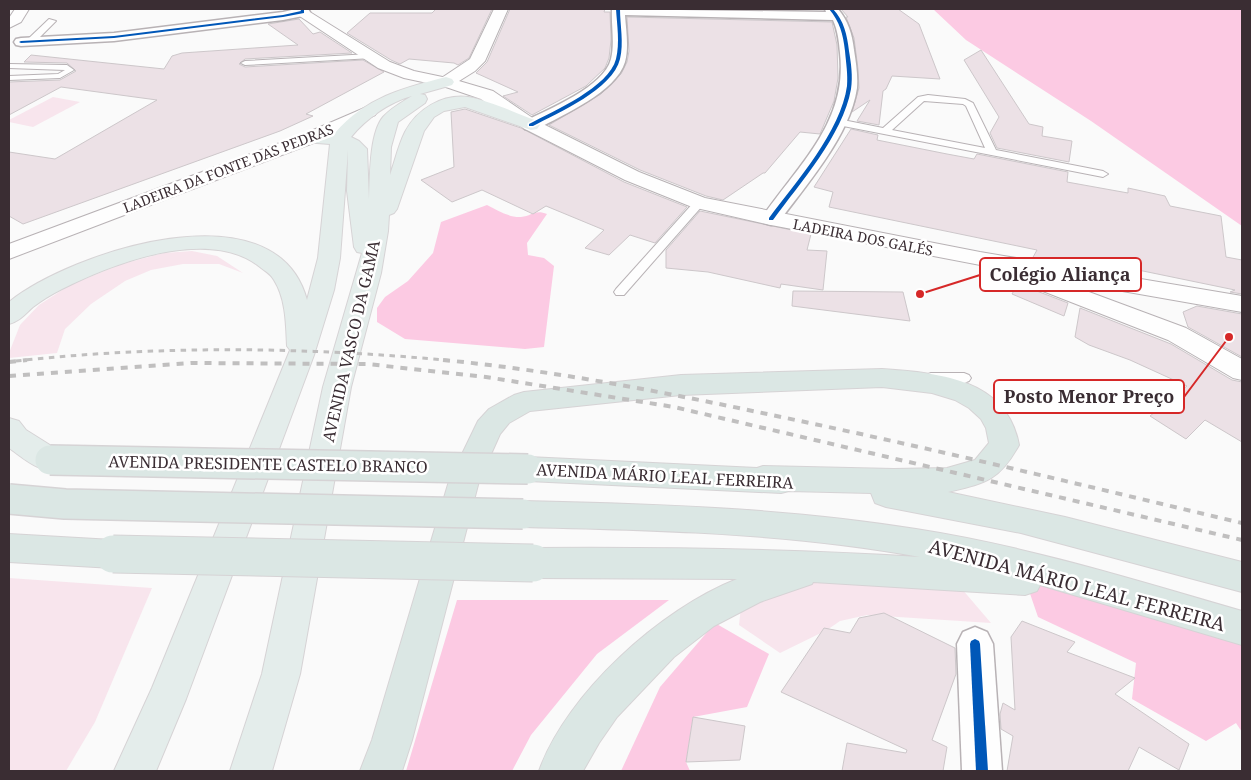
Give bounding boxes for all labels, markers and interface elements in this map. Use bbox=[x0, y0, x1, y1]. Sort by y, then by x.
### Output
street label: LADEIRA DA FONTE DAS PEDRAS bbox=[120, 119, 336, 217]
street label: LADEIRA DOS GALÉS bbox=[791, 214, 935, 260]
street label: AVENIDA VASCO DA GAMA bbox=[317, 237, 385, 444]
callout: Colégio Aliança bbox=[980, 258, 1141, 291]
text: Colégio Aliança bbox=[989, 262, 1131, 286]
callout: Posto Menor Preço bbox=[994, 380, 1184, 413]
text: Posto Menor Preço bbox=[1004, 384, 1174, 408]
street label: AVENIDA PRESIDENTE CASTELO BRANCO bbox=[108, 450, 428, 478]
street label: AVENIDA MÁRIO LEAL FERREIRA bbox=[536, 458, 795, 494]
street label: AVENIDA MÁRIO LEAL FERREIRA bbox=[926, 533, 1229, 637]

